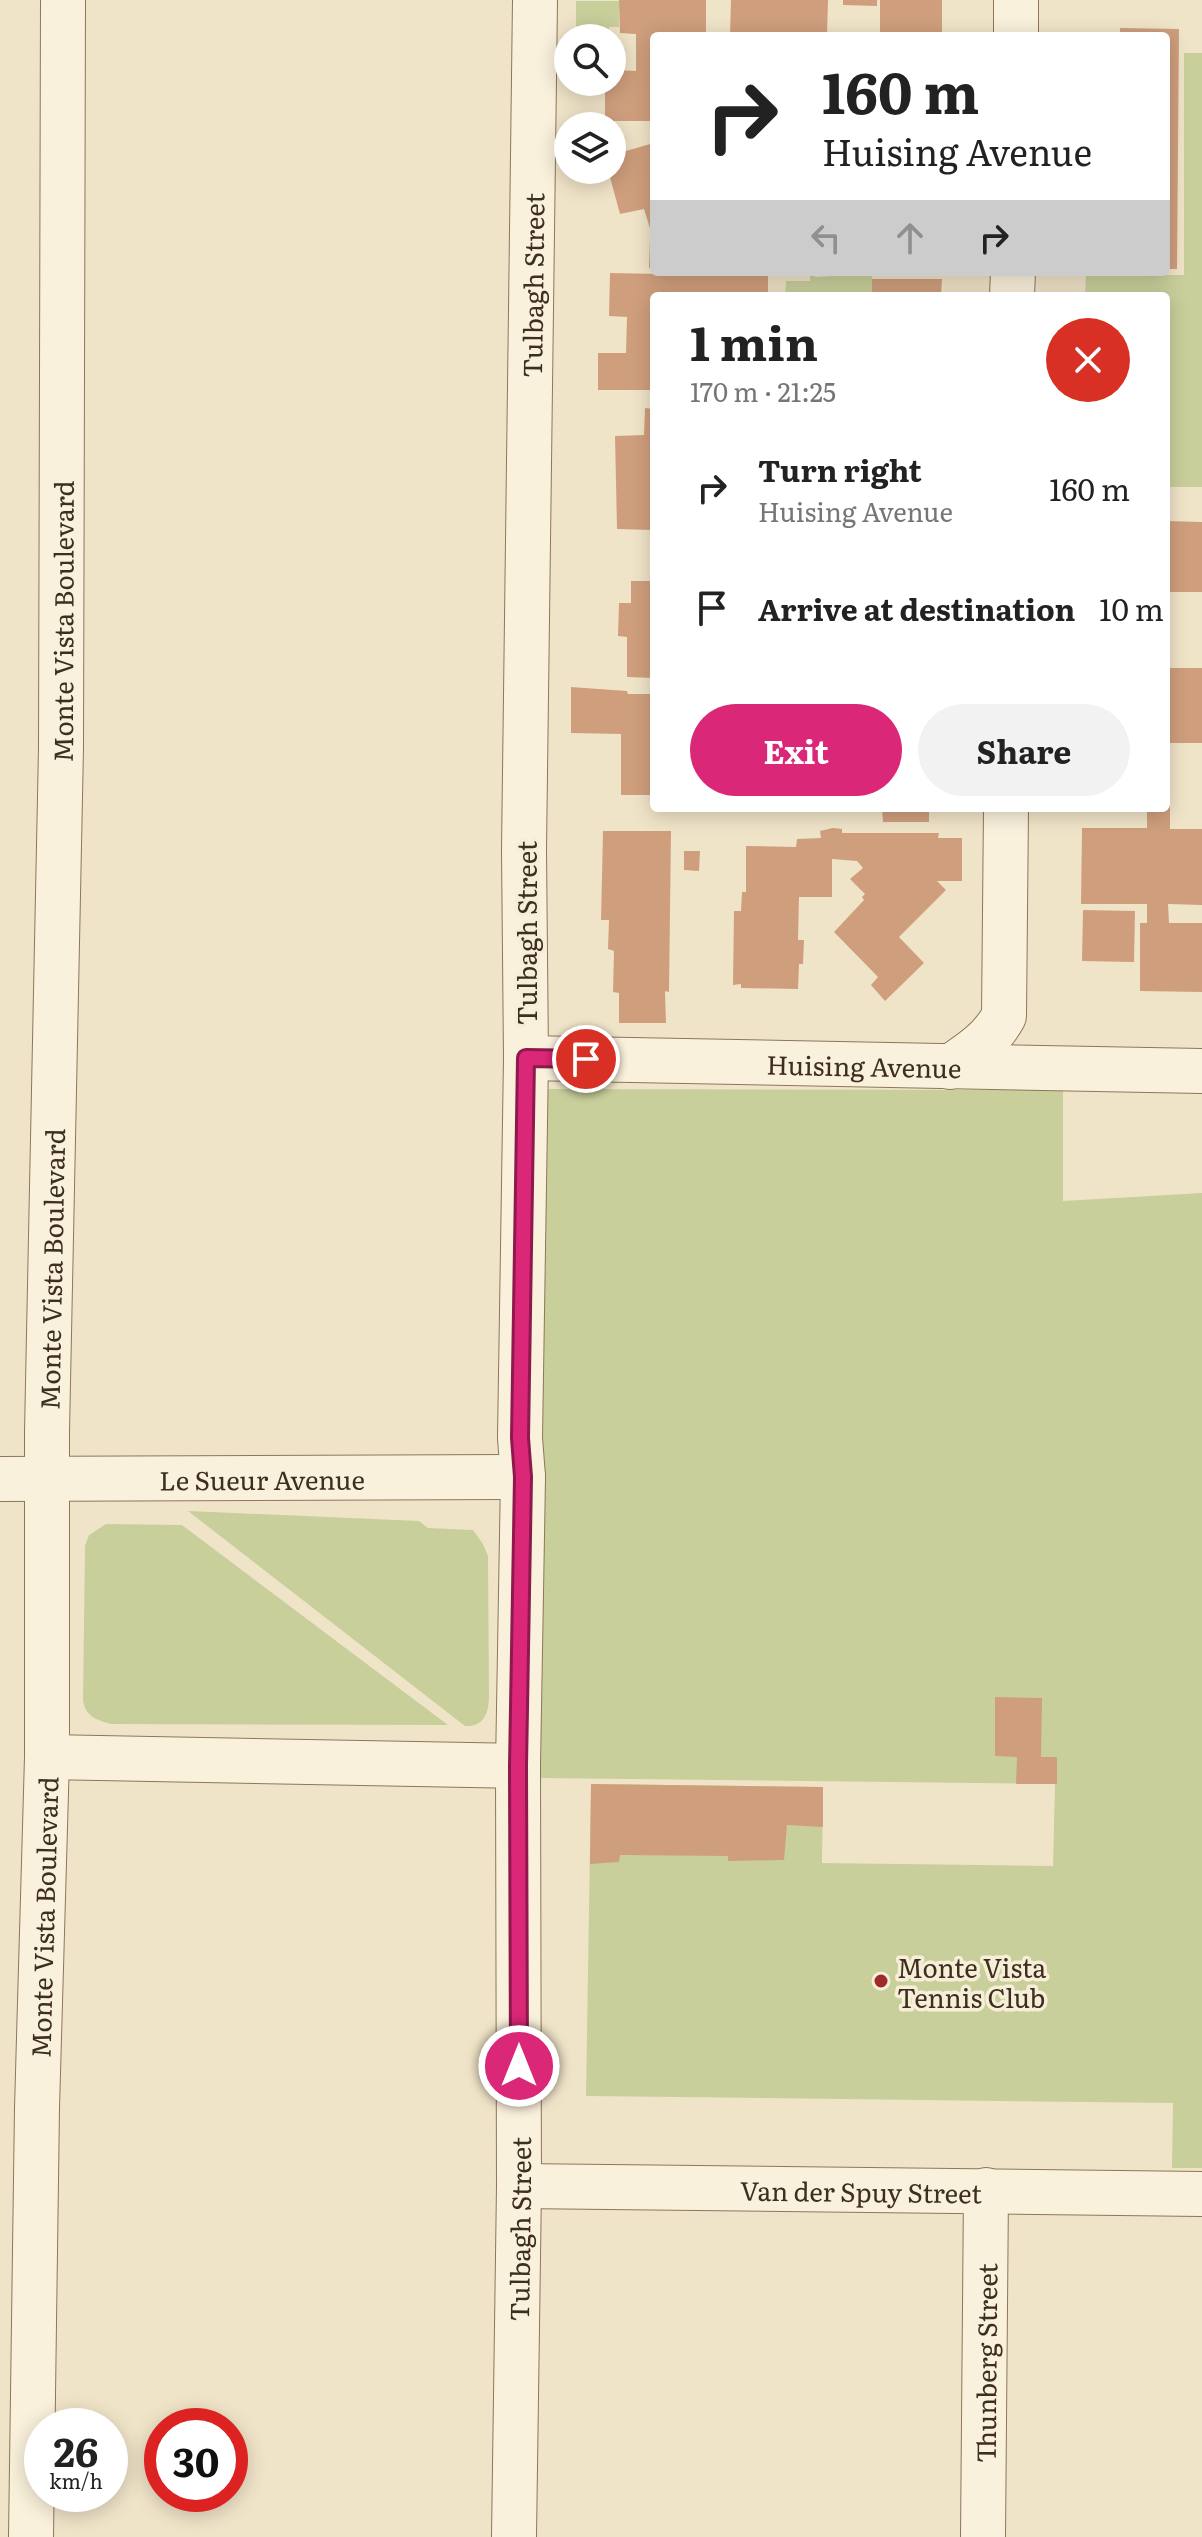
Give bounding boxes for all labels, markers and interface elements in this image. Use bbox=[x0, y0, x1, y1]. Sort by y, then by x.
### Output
map controls bbox=[554, 24, 626, 184]
button: search bbox=[554, 24, 626, 96]
text: 160 m bbox=[822, 48, 979, 131]
icon: right bbox=[690, 64, 794, 168]
button: layers bbox=[554, 112, 626, 184]
text: Huising Avenue bbox=[822, 124, 1092, 177]
street label: Tulbagh Street bbox=[511, 192, 552, 378]
icon: left bbox=[804, 216, 848, 260]
icon: ahead bbox=[888, 216, 932, 260]
icon: right bbox=[972, 216, 1016, 260]
text: 1 min bbox=[690, 305, 818, 376]
button: close bbox=[1046, 318, 1130, 402]
text: 170 m · 21:25 bbox=[690, 371, 836, 410]
text: Turn right bbox=[758, 447, 922, 491]
icon: right bbox=[690, 466, 734, 510]
text: 160 m bbox=[1049, 466, 1130, 510]
street label: Monte Vista Boulevard bbox=[41, 480, 81, 763]
text: Huising Avenue bbox=[758, 491, 953, 530]
icon: arrive bbox=[690, 586, 734, 630]
text: Arrive at destination bbox=[758, 586, 1075, 630]
text: 10 m bbox=[1099, 586, 1164, 630]
button: Exit bbox=[690, 704, 902, 796]
button: Share bbox=[918, 704, 1130, 796]
street label: Tulbagh Street bbox=[506, 840, 545, 1025]
pin bbox=[552, 1025, 620, 1093]
icon: arrive bbox=[564, 1037, 608, 1081]
street label: Huising Avenue bbox=[766, 1043, 962, 1086]
street label: Monte Vista Boulevard bbox=[28, 1128, 73, 1410]
street label: Le Sueur Avenue bbox=[159, 1458, 365, 1498]
street label: Monte Vista Boulevard bbox=[19, 1776, 66, 2058]
place label: Monte Vista Tennis Club bbox=[897, 1947, 1046, 2016]
marker: Monte Vista Tennis Club bbox=[872, 1972, 890, 1990]
position arrow bbox=[477, 2024, 561, 2108]
street label: Tulbagh Street bbox=[498, 2136, 539, 2322]
street label: Van der Spuy Street bbox=[740, 2169, 983, 2211]
street label: Thunberg Street bbox=[964, 2262, 1005, 2463]
speed limit sign: 30 bbox=[144, 2408, 248, 2512]
text: 26 bbox=[54, 2420, 98, 2479]
text: km/h bbox=[49, 2465, 103, 2495]

